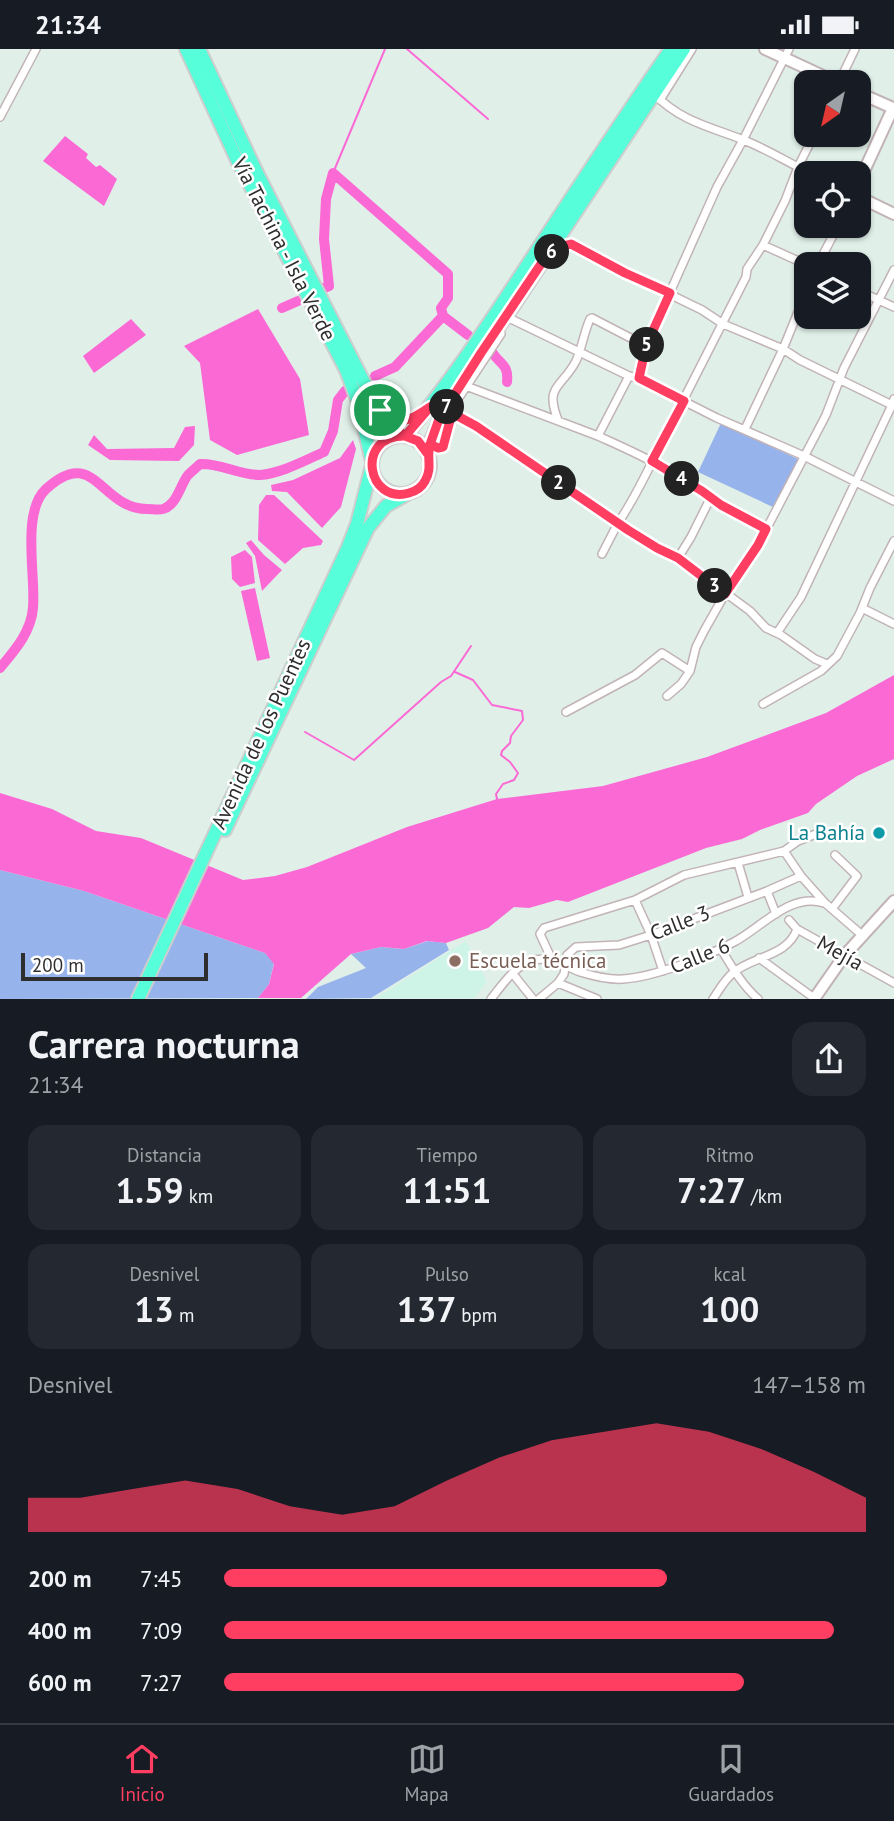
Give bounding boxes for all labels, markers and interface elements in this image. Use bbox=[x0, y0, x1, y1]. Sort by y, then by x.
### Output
text: 21:34 bbox=[35, 8, 101, 41]
north arrow bbox=[794, 70, 872, 147]
map controls bbox=[794, 70, 871, 329]
street label: Vía Tachina - Isla Verde bbox=[226, 151, 342, 345]
button: locate bbox=[794, 161, 871, 238]
pin: 6 bbox=[534, 235, 570, 269]
text: 6 bbox=[546, 239, 557, 263]
button: layers bbox=[794, 252, 871, 329]
pin: 5 bbox=[630, 327, 664, 363]
text: 5 bbox=[641, 332, 652, 356]
pin bbox=[350, 380, 410, 440]
pin: 7 bbox=[430, 389, 464, 425]
icon: arrive bbox=[361, 391, 399, 429]
text: 7 bbox=[441, 394, 452, 418]
pin: 4 bbox=[664, 461, 700, 497]
pin: 2 bbox=[542, 465, 576, 501]
text: 4 bbox=[676, 466, 687, 490]
text: 2 bbox=[553, 470, 564, 494]
pin: 3 bbox=[698, 569, 732, 603]
text: 3 bbox=[709, 573, 720, 597]
street label: Avenida de los Puentes bbox=[205, 634, 316, 833]
place label: La Bahía bbox=[788, 819, 865, 846]
marker: La Bahía bbox=[871, 825, 887, 841]
street label: Calle 3 bbox=[646, 899, 714, 946]
street label: Mejía bbox=[812, 929, 868, 976]
street label: Calle 6 bbox=[666, 931, 734, 980]
place label: Escuela técnica bbox=[469, 947, 607, 974]
scale bar bbox=[21, 950, 208, 981]
text: 200 m bbox=[32, 953, 84, 977]
marker: Escuela técnica bbox=[447, 953, 463, 969]
text: Carrera nocturna bbox=[28, 1019, 300, 1068]
button: share bbox=[792, 1022, 866, 1096]
text: 21:34 bbox=[28, 1070, 83, 1099]
text: Distancia bbox=[127, 1143, 202, 1167]
text: Tiempo bbox=[416, 1143, 478, 1167]
text: Ritmo bbox=[705, 1143, 754, 1167]
text: 1.59 bbox=[115, 1167, 184, 1213]
text: 11:51 bbox=[403, 1167, 491, 1213]
text: 7:27 bbox=[677, 1167, 746, 1213]
text: km bbox=[184, 1184, 213, 1208]
text: /km bbox=[746, 1184, 782, 1208]
text: Desnivel bbox=[129, 1262, 199, 1286]
text: Pulso bbox=[425, 1262, 469, 1286]
text: kcal bbox=[713, 1262, 746, 1286]
text: 13 bbox=[134, 1286, 174, 1332]
text: 137 bbox=[397, 1286, 456, 1332]
text: 100 bbox=[700, 1286, 759, 1332]
text: m bbox=[174, 1303, 194, 1327]
text: bpm bbox=[456, 1303, 497, 1327]
text: Desnivel bbox=[28, 1370, 112, 1399]
text: 147–158 m bbox=[752, 1370, 866, 1399]
text: 200 m bbox=[28, 1564, 91, 1593]
text: 7:45 bbox=[140, 1564, 183, 1593]
text: 400 m bbox=[28, 1616, 91, 1645]
text: 7:09 bbox=[140, 1616, 183, 1645]
text: 600 m bbox=[28, 1668, 91, 1697]
text: 7:27 bbox=[140, 1668, 183, 1697]
tab: Inicio bbox=[120, 1740, 165, 1806]
tab: Mapa bbox=[404, 1740, 449, 1806]
tab: Guardados bbox=[688, 1740, 774, 1806]

